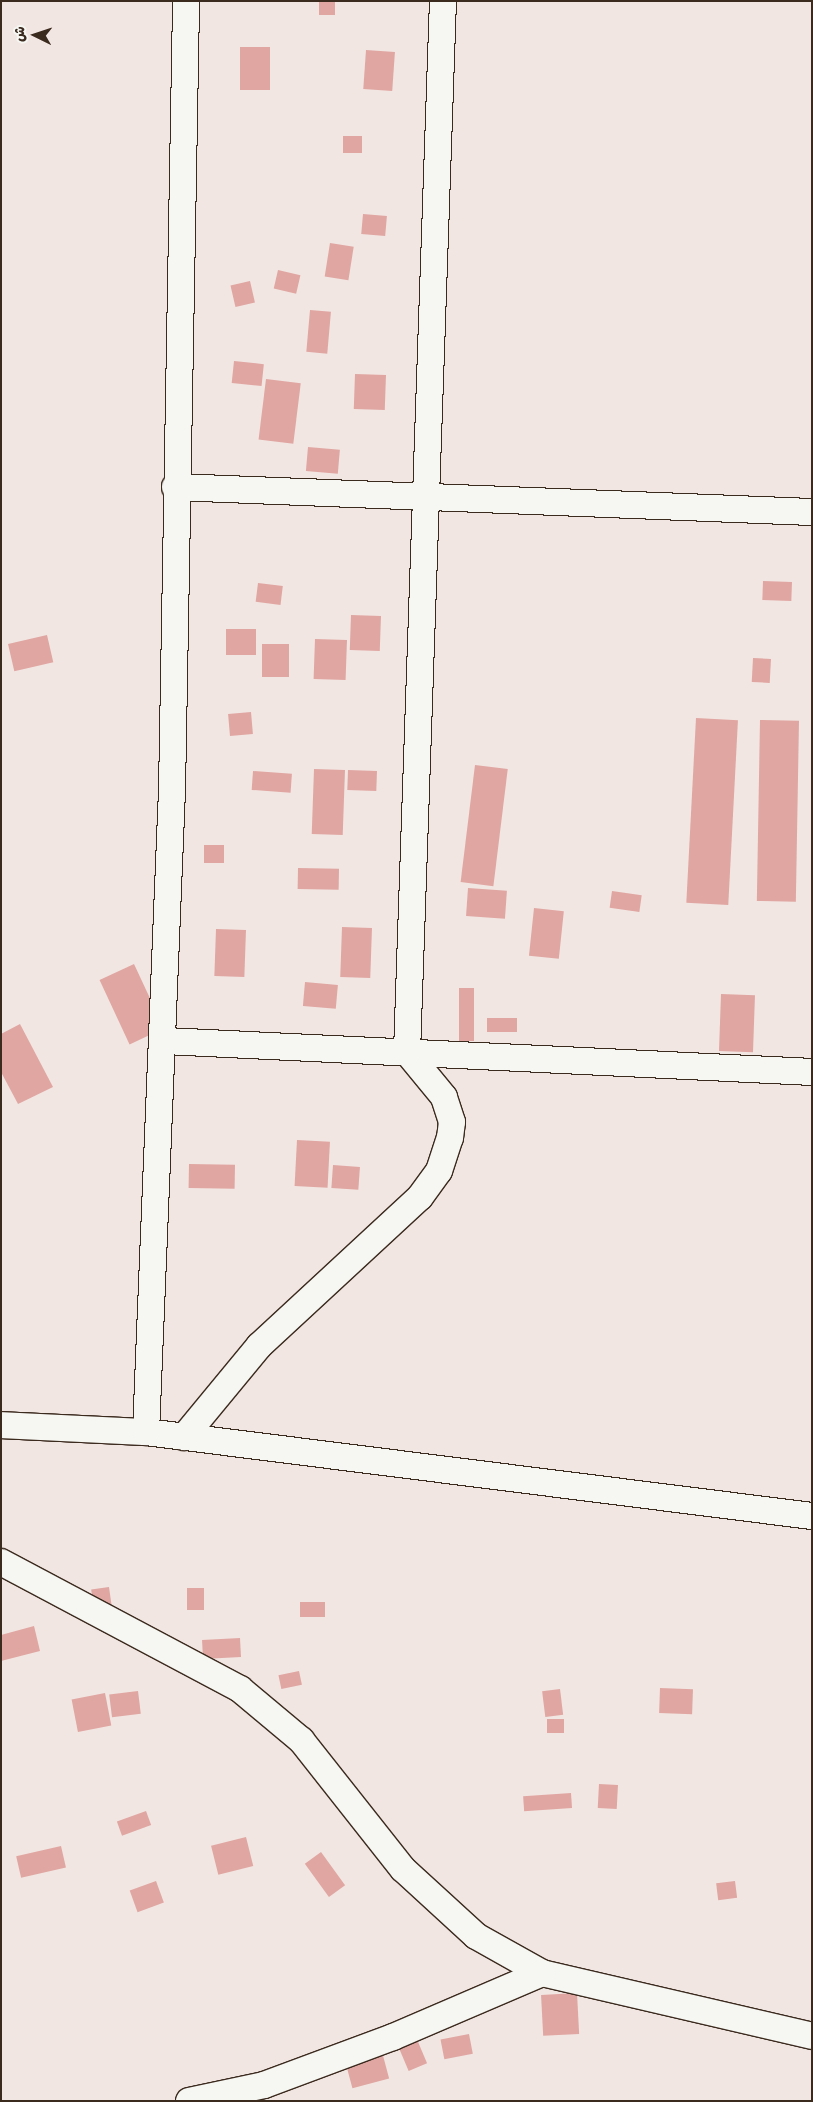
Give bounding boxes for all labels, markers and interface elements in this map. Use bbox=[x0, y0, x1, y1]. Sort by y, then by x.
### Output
north arrow bbox=[10, 10, 60, 60]
text: ش bbox=[11, 26, 30, 42]

